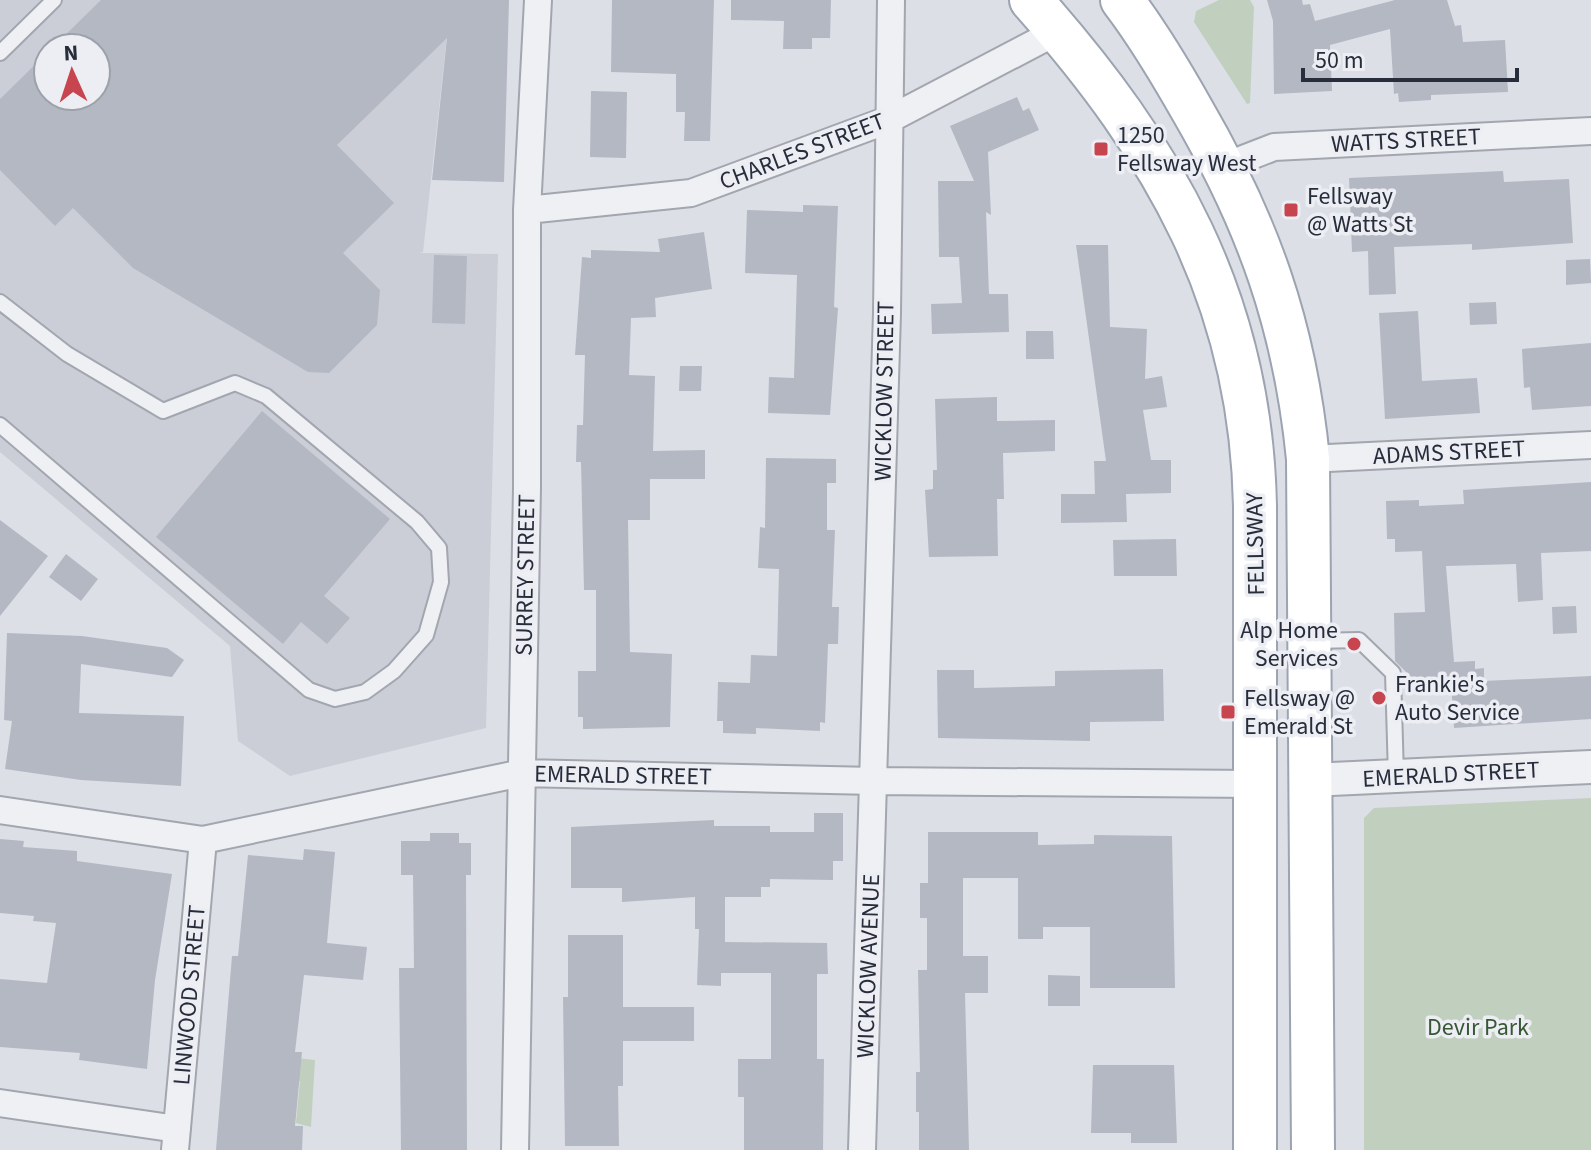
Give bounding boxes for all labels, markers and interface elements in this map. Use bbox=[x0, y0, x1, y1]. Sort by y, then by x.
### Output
north arrow bbox=[32, 32, 112, 112]
scale bar bbox=[1303, 32, 1517, 82]
text: N bbox=[63, 37, 79, 69]
text: 50 m bbox=[1315, 43, 1364, 78]
street label: CHARLES STREET bbox=[714, 104, 890, 199]
place label: 1250 Fellsway West bbox=[1117, 118, 1256, 181]
street label: WATTS STREET bbox=[1330, 119, 1482, 162]
marker: 1250 Fellsway West bbox=[1092, 140, 1110, 158]
place label: Fellsway @ Watts St bbox=[1307, 179, 1413, 242]
marker: Fellsway @ Watts St bbox=[1282, 201, 1300, 219]
street label: WICKLOW STREET bbox=[865, 300, 904, 481]
street label: ADAMS STREET bbox=[1372, 431, 1526, 474]
street label: FELLSWAY bbox=[1237, 492, 1274, 596]
street label: SURREY STREET bbox=[507, 494, 544, 656]
place label: Alp Home Services bbox=[1240, 613, 1338, 676]
marker: Alp Home Services bbox=[1345, 635, 1363, 653]
place label: Frankie's Auto Service bbox=[1395, 667, 1520, 730]
place label: Fellsway @ Emerald St bbox=[1244, 681, 1355, 744]
marker: Frankie's Auto Service bbox=[1370, 689, 1388, 707]
marker: Fellsway @ Emerald St bbox=[1219, 703, 1237, 721]
street label: EMERALD STREET bbox=[1361, 752, 1541, 797]
street label: EMERALD STREET bbox=[534, 756, 712, 795]
street label: WICKLOW AVENUE bbox=[848, 873, 889, 1059]
street label: LINWOOD STREET bbox=[164, 903, 215, 1087]
park label: Devir Park bbox=[1427, 1010, 1529, 1045]

